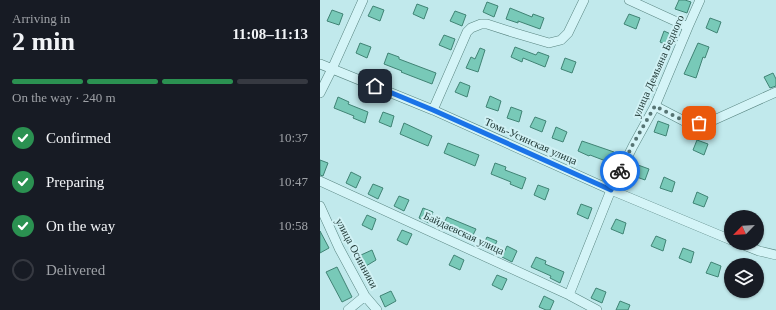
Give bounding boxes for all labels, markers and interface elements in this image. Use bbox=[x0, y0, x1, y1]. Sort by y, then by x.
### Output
text: Arriving in bbox=[12, 11, 70, 26]
street label: улица Демьяна Бедного bbox=[630, 13, 686, 119]
text: 11:08–11:13 bbox=[232, 26, 308, 42]
text: 2 min bbox=[12, 27, 75, 56]
pin bbox=[358, 69, 392, 103]
icon: home bbox=[364, 75, 386, 97]
text: On the way · 240 m bbox=[12, 90, 116, 105]
pin bbox=[682, 106, 716, 140]
icon: bag bbox=[688, 112, 710, 134]
street label: Томь-Усинская улица bbox=[483, 115, 579, 167]
icon: check bbox=[12, 127, 34, 149]
text: Confirmed bbox=[46, 130, 111, 146]
text: 10:37 bbox=[278, 130, 308, 145]
courier bbox=[600, 151, 640, 191]
icon: bike bbox=[609, 160, 631, 182]
icon: check bbox=[12, 171, 34, 193]
text: Preparing bbox=[46, 174, 104, 190]
text: 10:47 bbox=[278, 174, 308, 189]
street label: Байдаевская улица bbox=[422, 209, 506, 257]
north arrow bbox=[724, 210, 764, 250]
map controls bbox=[724, 210, 764, 298]
icon: check bbox=[12, 215, 34, 237]
street label: улица Осинники bbox=[334, 216, 381, 290]
text: On the way bbox=[46, 218, 115, 234]
text: 10:58 bbox=[278, 218, 308, 233]
button: layers bbox=[724, 258, 764, 298]
text: Delivered bbox=[46, 262, 105, 278]

